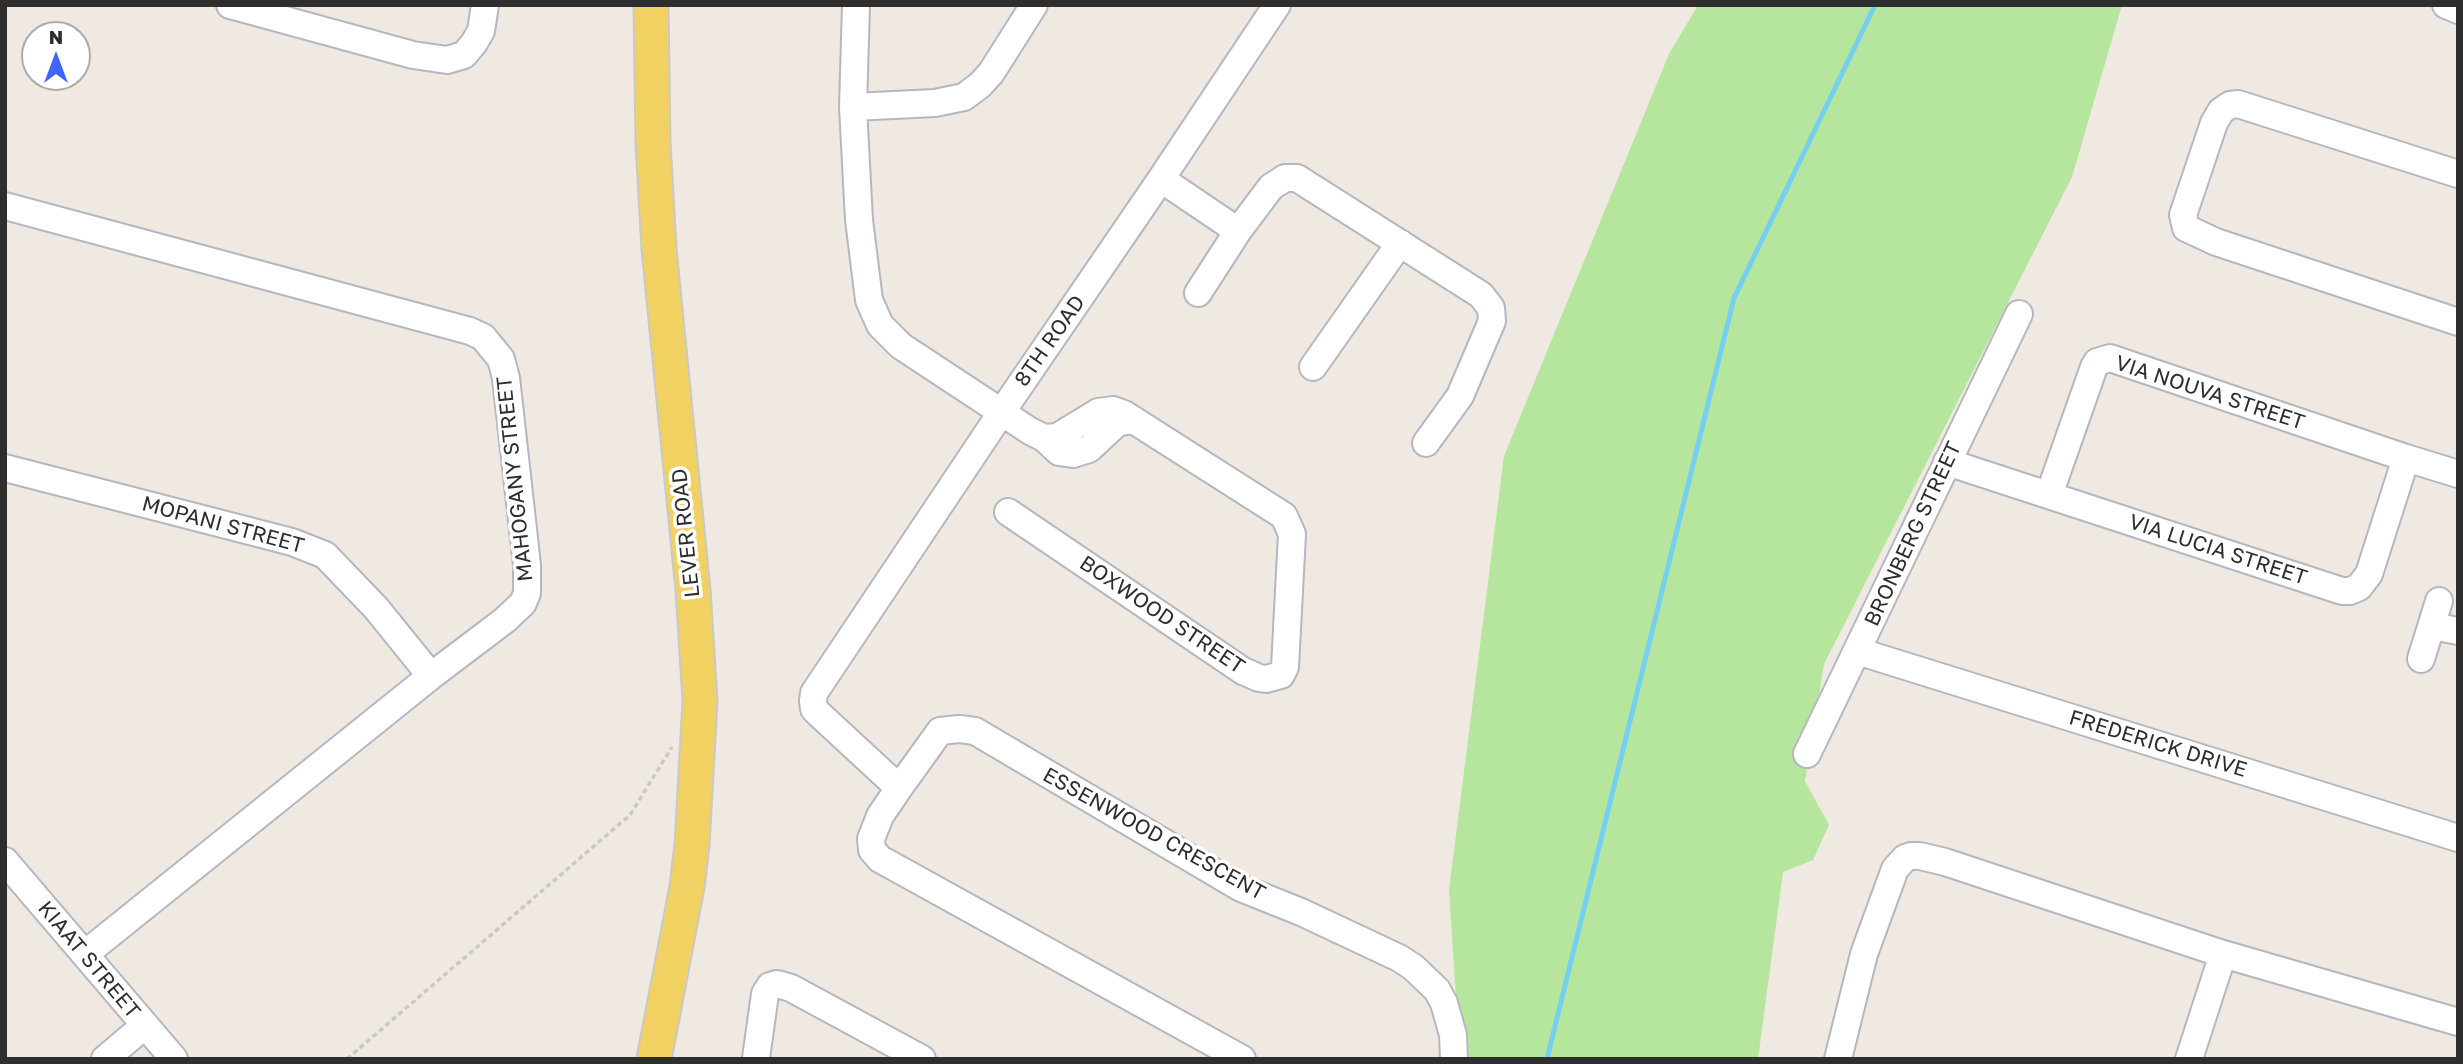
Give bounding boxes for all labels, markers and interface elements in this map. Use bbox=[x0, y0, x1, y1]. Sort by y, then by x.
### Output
north arrow bbox=[21, 21, 91, 91]
text: N bbox=[49, 25, 63, 48]
street label: 8TH ROAD bbox=[1010, 291, 1090, 391]
street label: VIA NOUVA STREET bbox=[2112, 350, 2308, 436]
street label: MAHOGANY STREET bbox=[492, 375, 538, 583]
street label: BRONBERG STREET bbox=[1859, 438, 1967, 630]
street label: LEVER ROAD bbox=[667, 467, 705, 599]
street label: MOPANI STREET bbox=[139, 491, 307, 559]
street label: VIA LUCIA STREET bbox=[2126, 509, 2310, 591]
street label: BOXWOOD STREET bbox=[1075, 550, 1249, 680]
street label: FREDERICK DRIVE bbox=[2066, 705, 2250, 783]
street label: ESSENWOOD CRESCENT bbox=[1038, 762, 1270, 906]
street label: KIAAT STREET bbox=[33, 896, 145, 1024]

